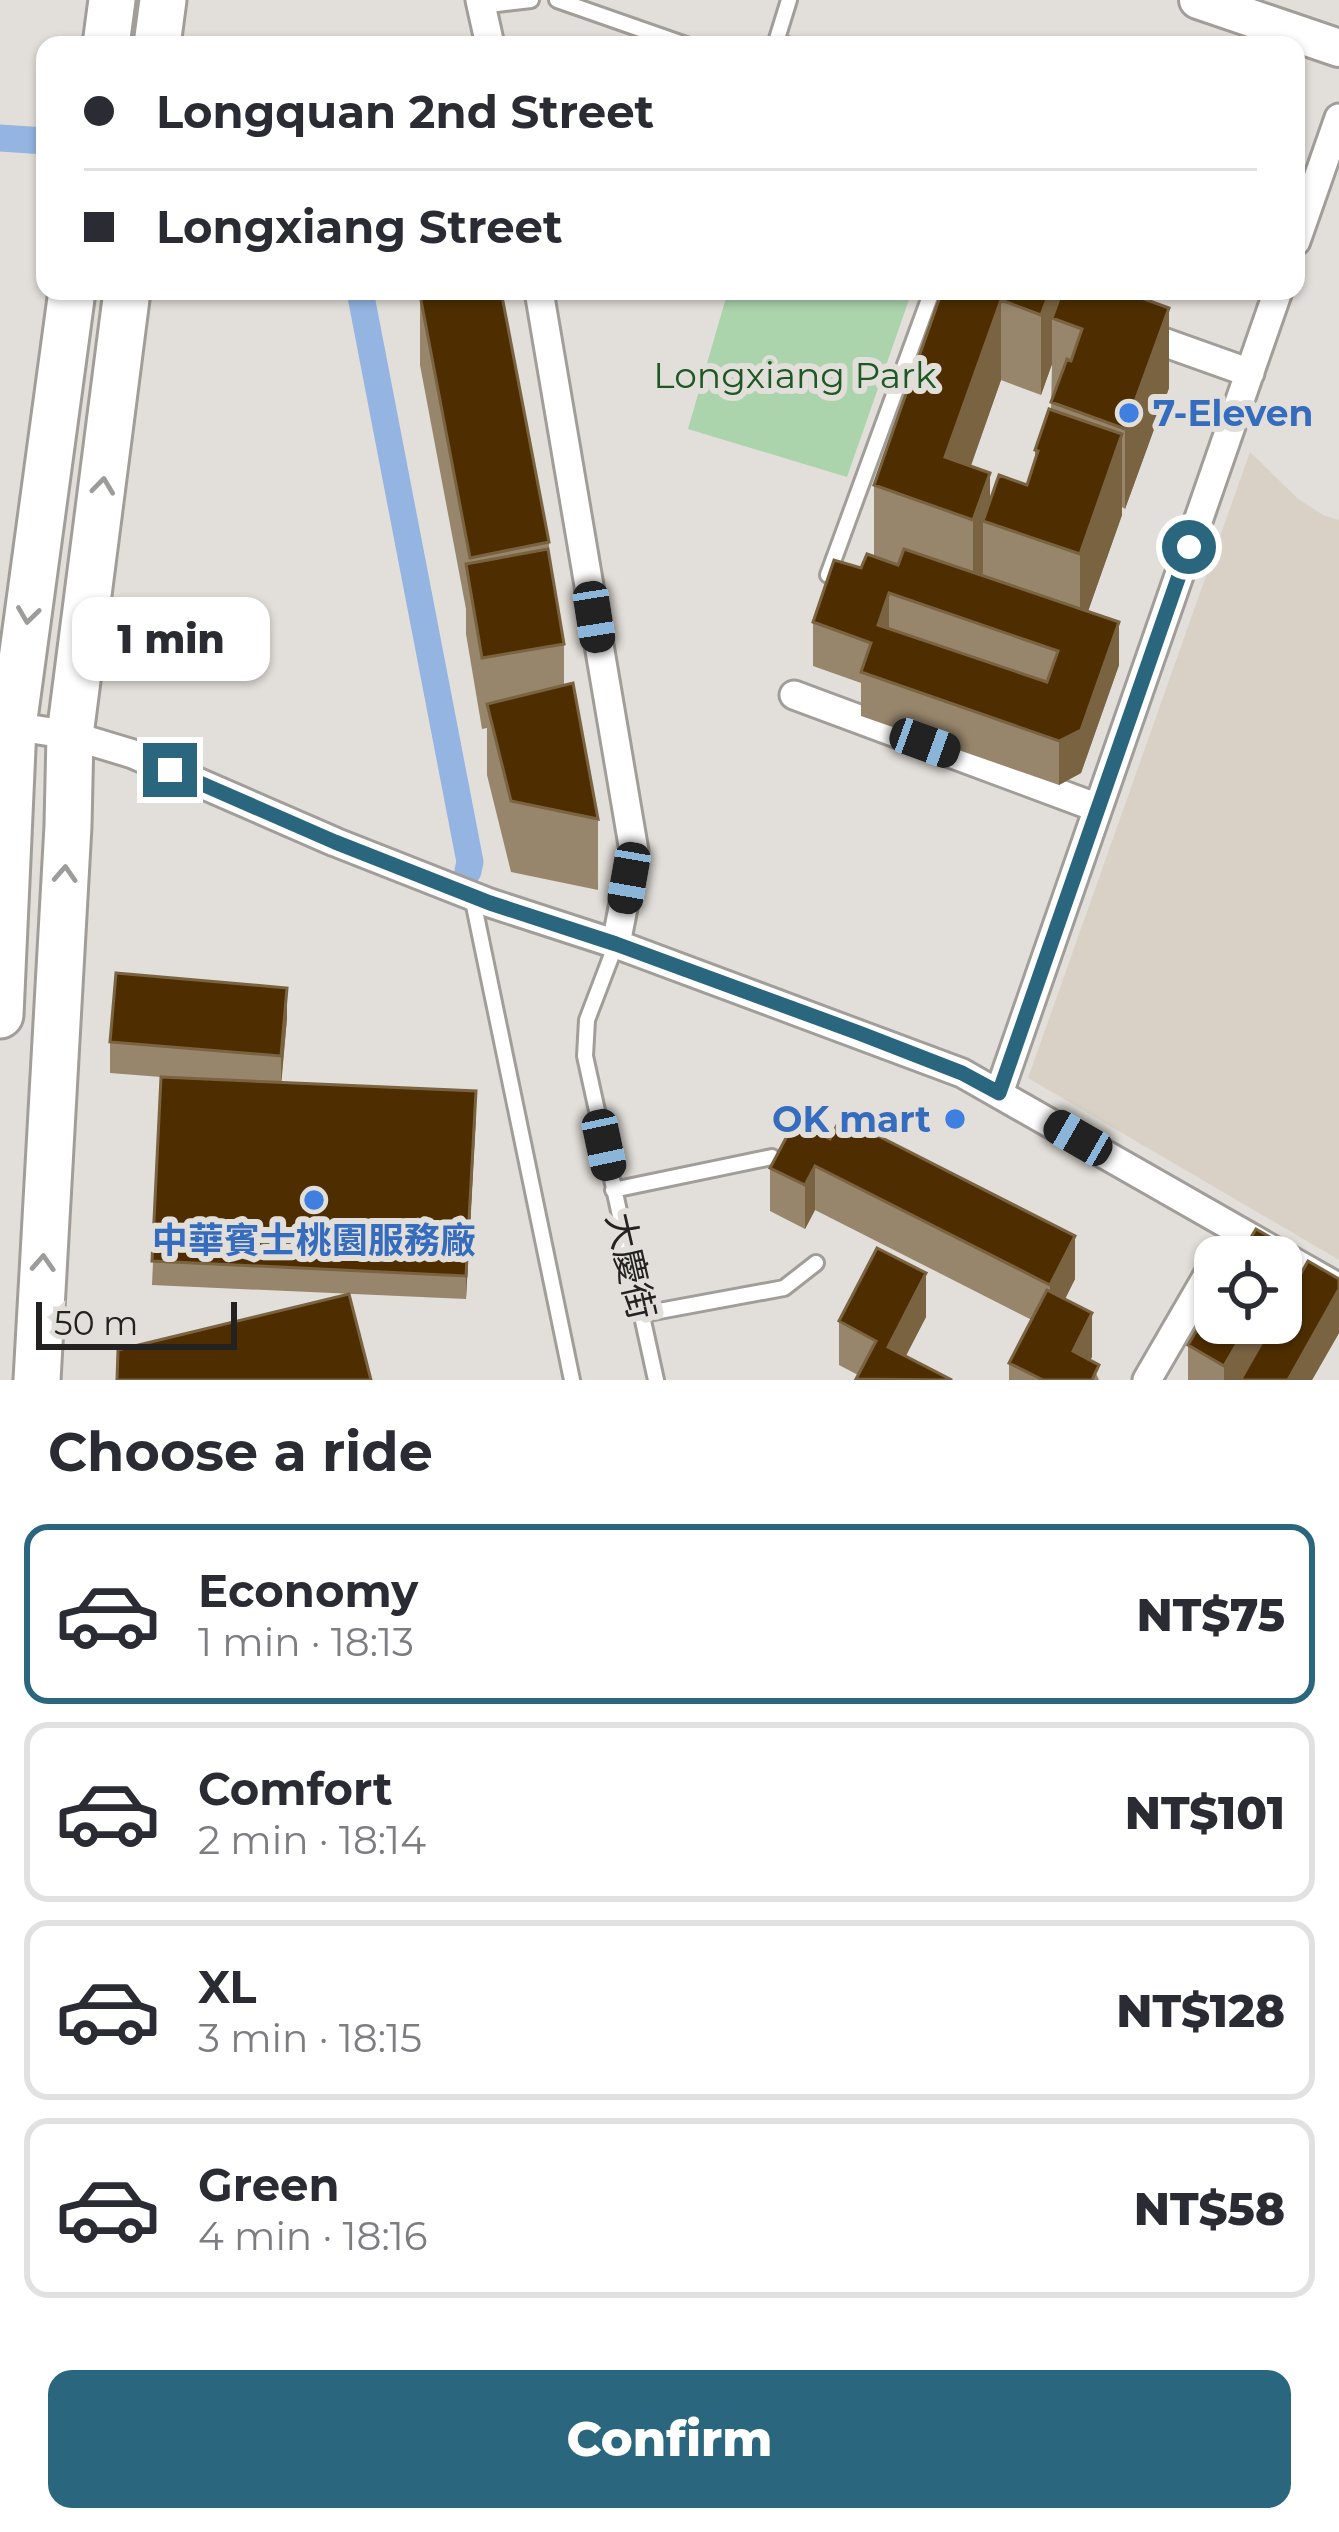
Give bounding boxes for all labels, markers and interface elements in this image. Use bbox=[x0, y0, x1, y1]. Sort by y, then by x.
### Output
text: Longquan 2nd Street bbox=[156, 84, 654, 139]
text: Longxiang Street bbox=[156, 199, 563, 254]
park label: Longxiang Park bbox=[653, 353, 937, 397]
place label: 7-Eleven bbox=[1153, 391, 1313, 435]
marker: 7-Eleven bbox=[1116, 400, 1142, 426]
one-way arrow bbox=[89, 476, 115, 496]
route start bbox=[1162, 520, 1216, 574]
car bbox=[571, 579, 617, 655]
callout: 1 min bbox=[71, 596, 269, 680]
one-way arrow bbox=[16, 605, 42, 625]
text: 1 min bbox=[117, 615, 225, 663]
car bbox=[885, 714, 965, 772]
route end bbox=[143, 743, 197, 797]
car bbox=[605, 839, 653, 917]
one-way arrow bbox=[52, 864, 78, 883]
place label: OK mart bbox=[772, 1097, 931, 1141]
car bbox=[1038, 1104, 1118, 1172]
car bbox=[579, 1106, 629, 1184]
marker: OK mart bbox=[942, 1106, 968, 1132]
marker: 中華賓士桃園服務廠 bbox=[301, 1187, 327, 1213]
street label: 大慶街 bbox=[597, 1208, 665, 1324]
place label: 中華賓士桃園服務廠 bbox=[152, 1218, 476, 1262]
map controls bbox=[1194, 1236, 1302, 1344]
button: locate bbox=[1194, 1236, 1302, 1344]
one-way arrow bbox=[30, 1253, 56, 1272]
scale bar bbox=[36, 1296, 237, 1349]
text: 50 m bbox=[54, 1303, 138, 1343]
text: Choose a ride bbox=[48, 1419, 433, 1485]
icon: car bbox=[54, 1560, 162, 1668]
text: Economy bbox=[198, 1563, 418, 1618]
text: NT$75 bbox=[1137, 1587, 1285, 1642]
text: 1 min · 18:13 bbox=[198, 1618, 414, 1666]
icon: car bbox=[54, 1758, 162, 1866]
text: Comfort bbox=[198, 1761, 393, 1816]
text: NT$101 bbox=[1125, 1785, 1285, 1840]
text: 2 min · 18:14 bbox=[198, 1816, 426, 1864]
icon: car bbox=[54, 1956, 162, 2064]
text: XL bbox=[198, 1959, 256, 2014]
text: NT$128 bbox=[1116, 1983, 1285, 2038]
text: 3 min · 18:15 bbox=[198, 2014, 422, 2062]
icon: car bbox=[54, 2154, 162, 2262]
text: Green bbox=[198, 2157, 340, 2212]
text: NT$58 bbox=[1134, 2181, 1285, 2236]
text: 4 min · 18:16 bbox=[198, 2212, 428, 2260]
button: Confirm bbox=[48, 2370, 1291, 2508]

